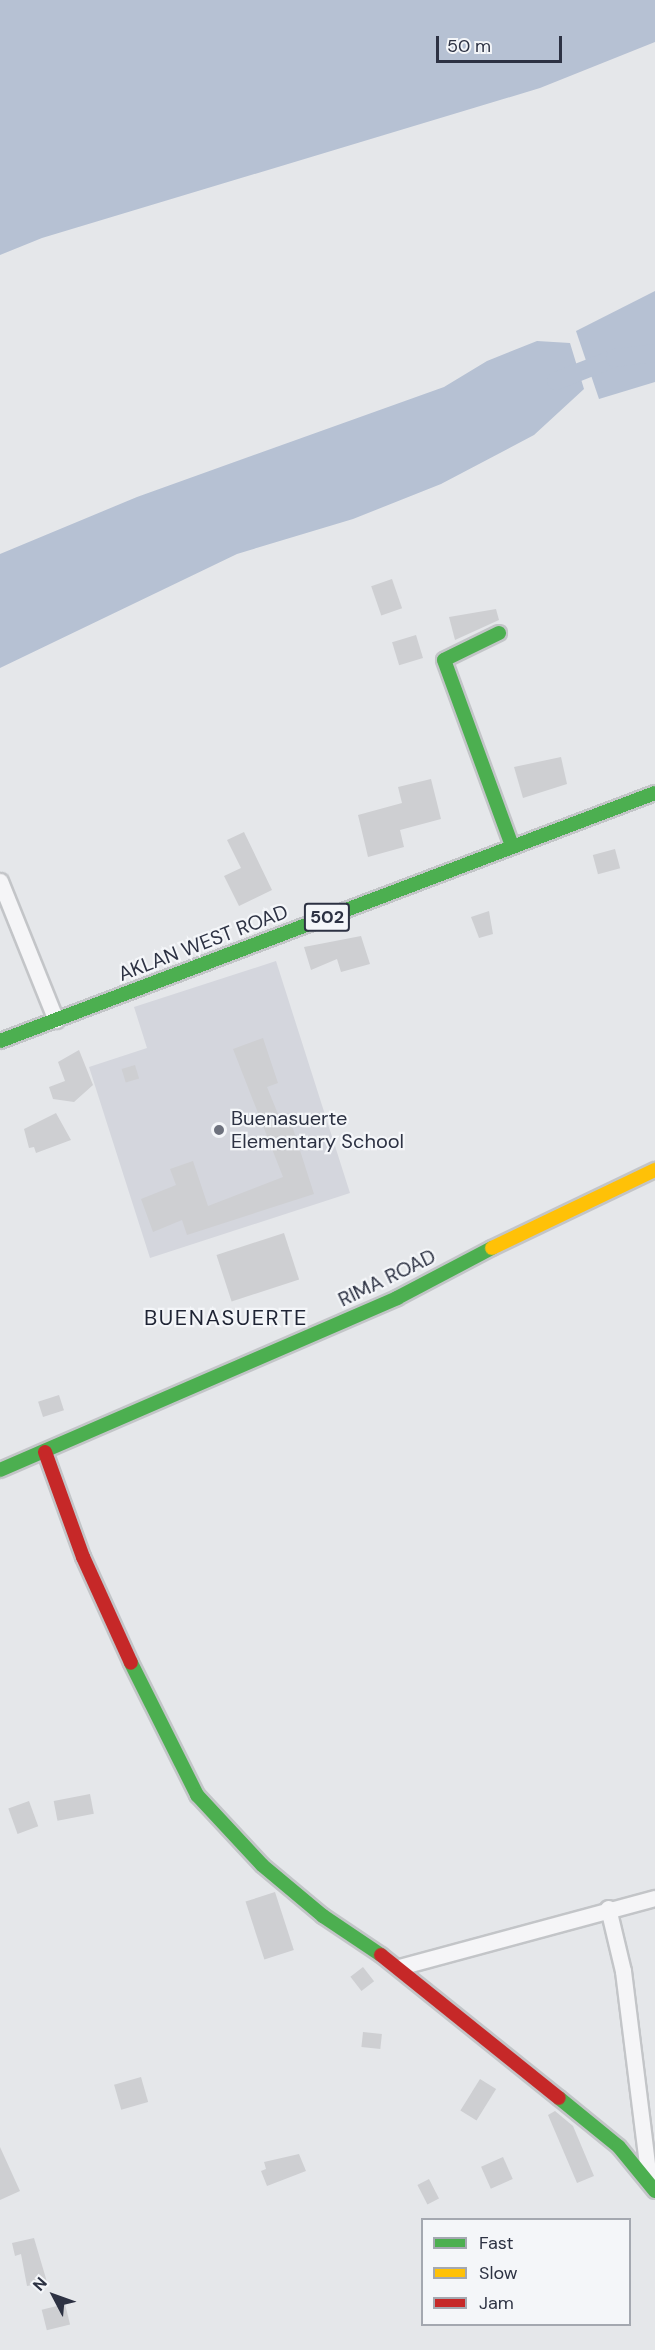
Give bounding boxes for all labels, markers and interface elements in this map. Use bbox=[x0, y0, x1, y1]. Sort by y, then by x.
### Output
scale bar bbox=[439, 24, 565, 62]
text: 50 m bbox=[447, 34, 491, 58]
street label: AKLAN WEST ROAD bbox=[115, 900, 291, 986]
road number: 502 bbox=[303, 902, 351, 932]
place label: Buenasuerte Elementary School bbox=[231, 1106, 404, 1153]
marker: Buenasuerte Elementary School bbox=[212, 1123, 226, 1137]
street label: RIMA ROAD bbox=[334, 1244, 440, 1312]
district label: BUENASUERTE bbox=[144, 1305, 308, 1331]
legend bbox=[421, 2218, 631, 2326]
text: Fast bbox=[479, 2231, 514, 2255]
text: Slow bbox=[479, 2261, 518, 2285]
north arrow bbox=[24, 2266, 84, 2326]
text: N bbox=[28, 2273, 52, 2295]
text: Jam bbox=[479, 2291, 514, 2315]

